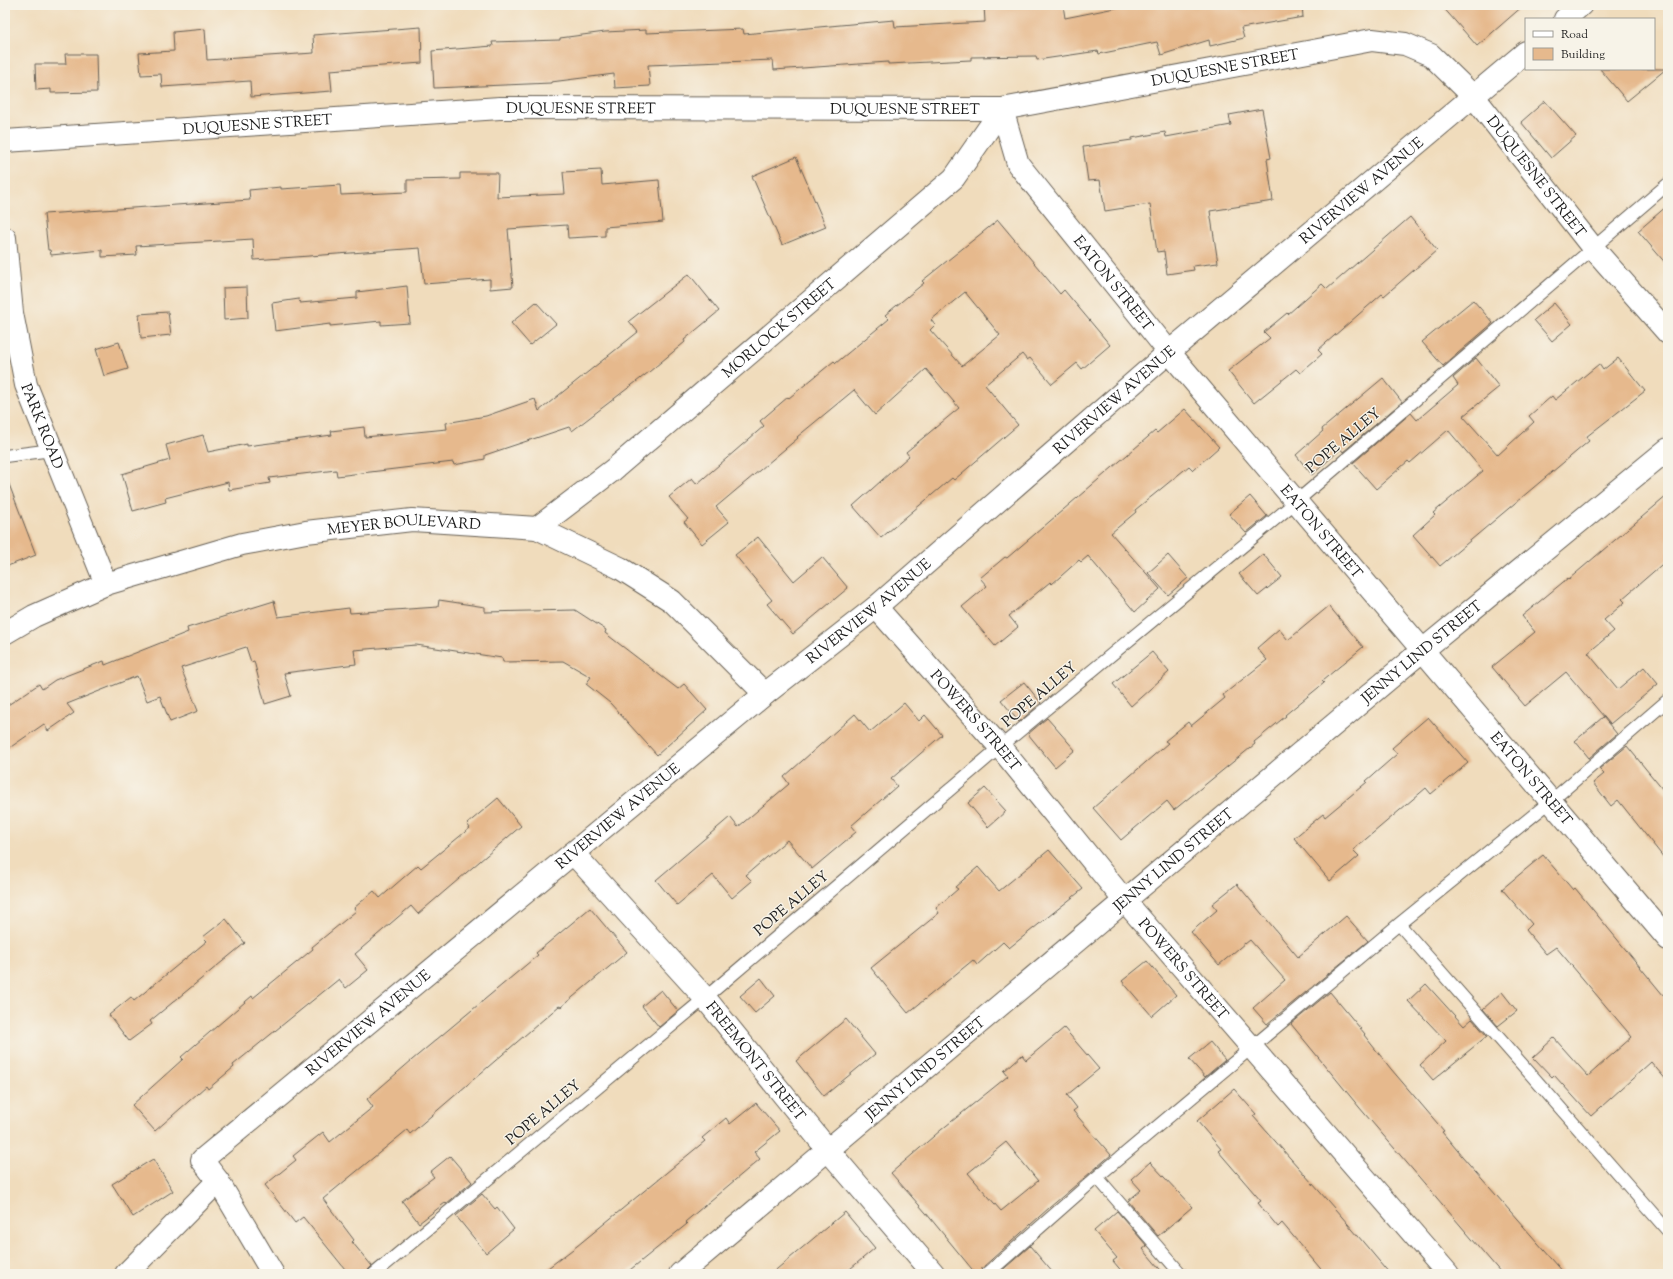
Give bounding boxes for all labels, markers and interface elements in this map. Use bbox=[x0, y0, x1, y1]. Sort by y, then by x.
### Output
legend bbox=[1525, 18, 1655, 70]
text: Road bbox=[1561, 26, 1588, 44]
street label: DUQUESNE STREET bbox=[1150, 45, 1301, 93]
text: Building bbox=[1561, 46, 1605, 64]
street label: DUQUESNE STREET bbox=[506, 99, 656, 120]
street label: DUQUESNE STREET bbox=[830, 100, 980, 121]
street label: DUQUESNE STREET bbox=[182, 110, 334, 141]
street label: DUQUESNE STREET bbox=[1481, 112, 1590, 243]
street label: RIVERVIEW AVENUE bbox=[1296, 133, 1429, 250]
street label: EATON STREET bbox=[1068, 232, 1158, 337]
street label: MORLOCK STREET bbox=[718, 274, 842, 384]
street label: RIVERVIEW AVENUE bbox=[1049, 342, 1181, 460]
street label: PARK ROAD bbox=[14, 381, 68, 473]
street label: POPE ALLEY bbox=[1302, 403, 1386, 479]
street label: EATON STREET bbox=[1274, 481, 1367, 584]
street label: MEYER BOULEVARD bbox=[327, 510, 482, 541]
street label: RIVERVIEW AVENUE bbox=[802, 554, 937, 670]
street label: JENNY LIND STREET bbox=[1357, 596, 1488, 710]
street label: POPE ALLEY bbox=[998, 657, 1082, 733]
street label: POWERS STREET bbox=[925, 666, 1025, 777]
street label: EATON STREET bbox=[1484, 728, 1577, 831]
street label: RIVERVIEW AVENUE bbox=[552, 759, 685, 875]
street label: JENNY LIND STREET bbox=[1109, 804, 1239, 918]
street label: POPE ALLEY bbox=[750, 866, 834, 942]
street label: POWERS STREET bbox=[1133, 914, 1233, 1026]
street label: RIVERVIEW AVENUE bbox=[302, 966, 436, 1082]
street label: FREEMONT STREET bbox=[700, 998, 810, 1126]
street label: JENNY LIND STREET bbox=[861, 1012, 991, 1127]
street label: POPE ALLEY bbox=[502, 1075, 586, 1151]

